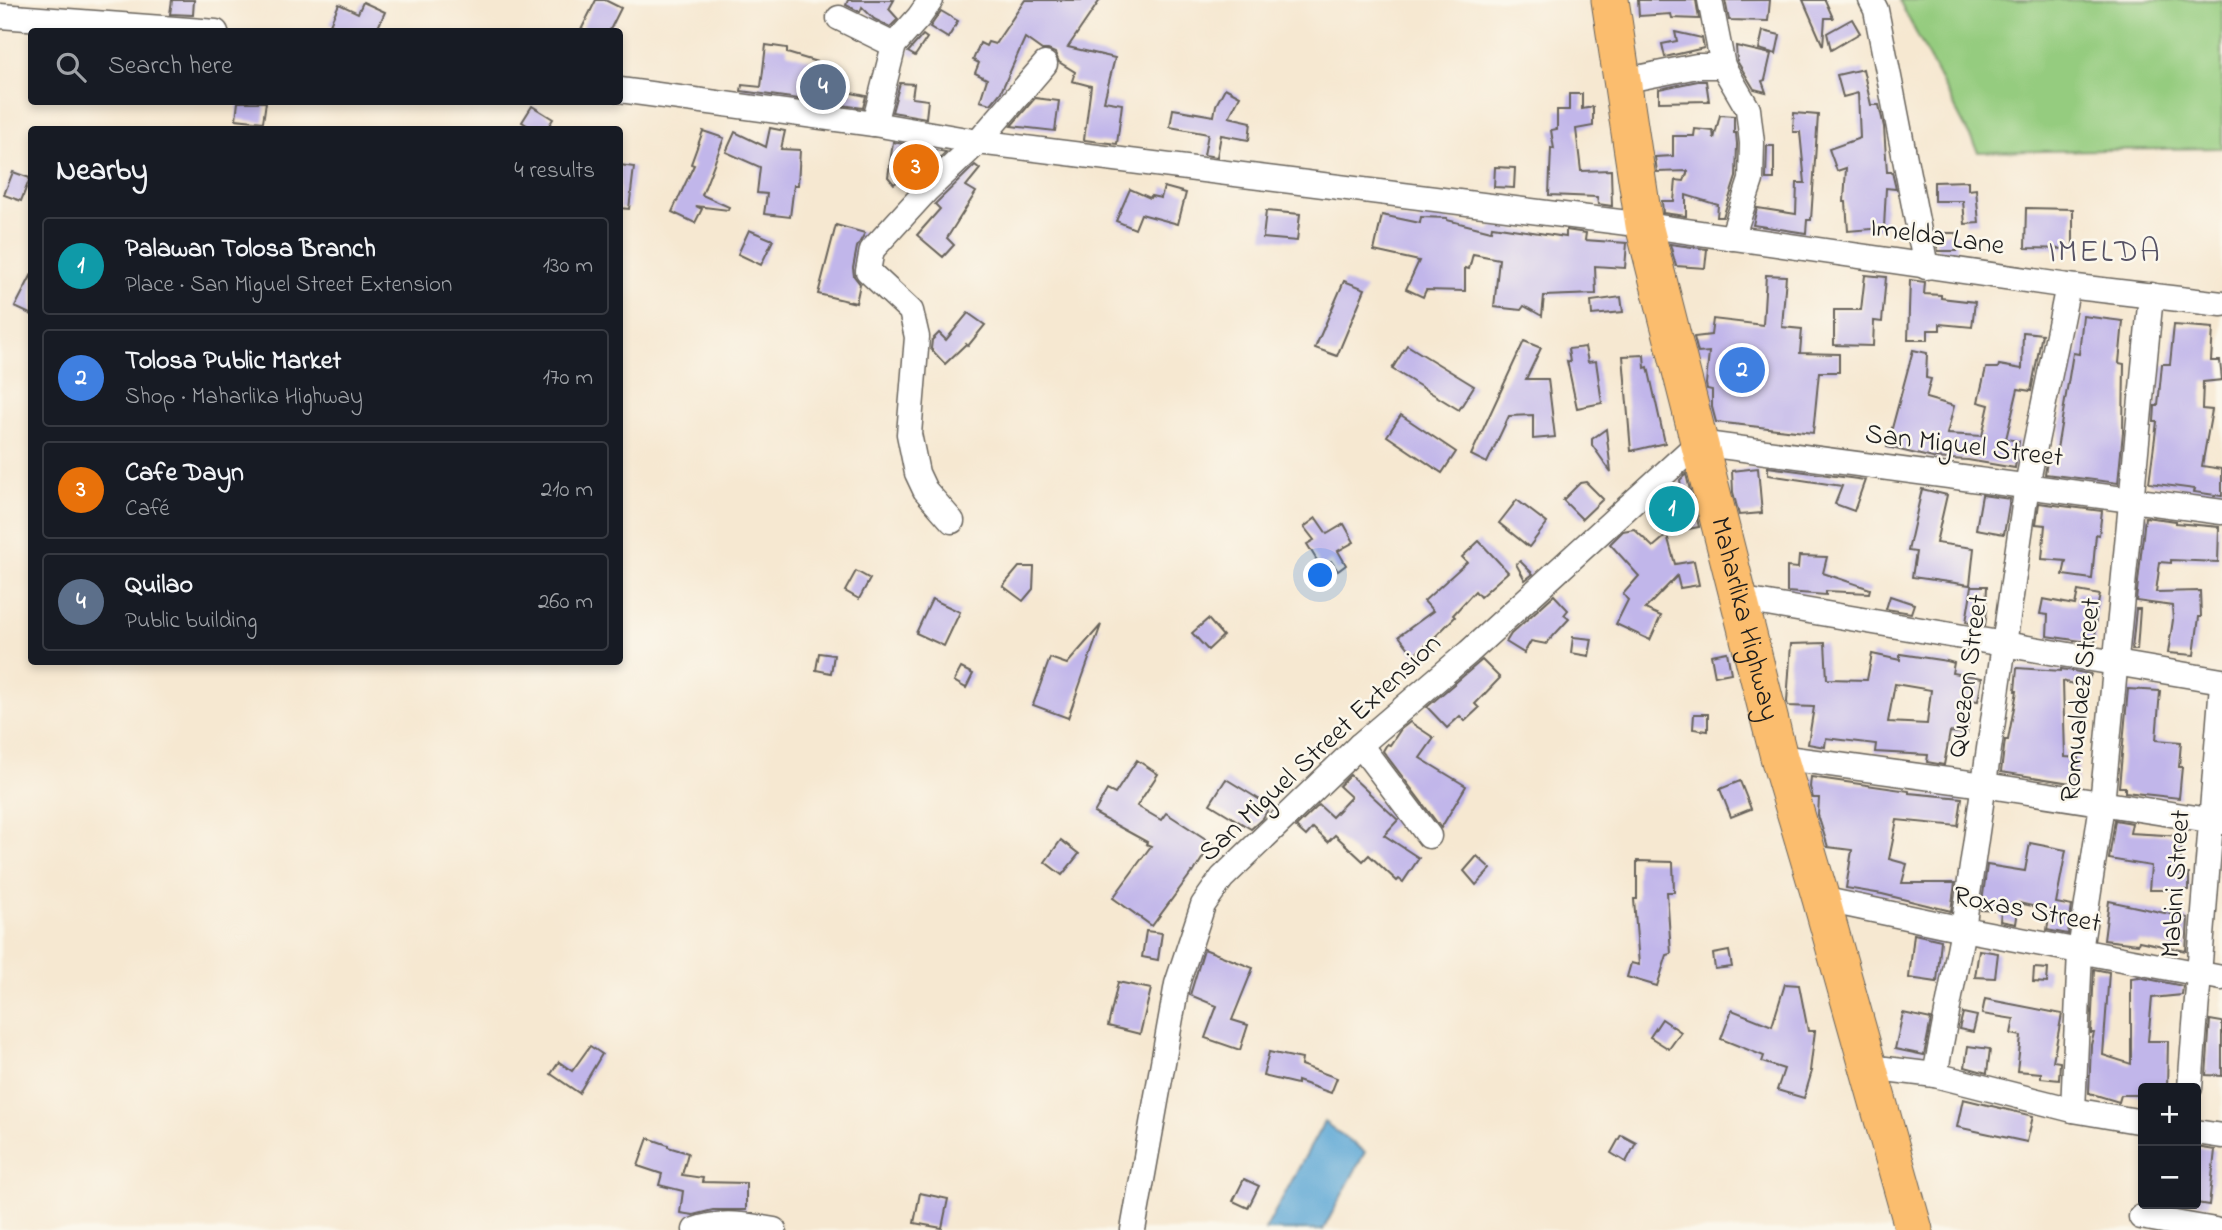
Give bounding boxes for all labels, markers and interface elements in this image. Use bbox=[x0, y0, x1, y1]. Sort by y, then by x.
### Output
search box bbox=[28, 28, 623, 105]
icon: search bbox=[52, 48, 90, 86]
text: Search here bbox=[108, 48, 233, 86]
pin: 4 bbox=[800, 61, 846, 113]
pin: 3 bbox=[893, 141, 939, 193]
text: Nearby bbox=[56, 150, 148, 194]
text: 4 results bbox=[514, 155, 595, 188]
street label: Imelda Lane bbox=[1867, 208, 2007, 268]
district label: IMELDA bbox=[2048, 230, 2162, 277]
text: Palawan Tolosa Branch bbox=[125, 231, 376, 269]
text: 1 bbox=[77, 250, 85, 283]
text: 130 m bbox=[543, 250, 593, 283]
text: Place · San Miguel Street Extension bbox=[125, 269, 452, 302]
text: Tolosa Public Market bbox=[125, 343, 341, 381]
pin: 2 bbox=[1719, 344, 1765, 396]
text: 2 bbox=[75, 362, 87, 395]
text: 170 m bbox=[543, 362, 593, 395]
text: Shop · Maharlika Highway bbox=[125, 381, 363, 414]
street label: San Miguel Street bbox=[1863, 415, 2065, 479]
text: Cafe Dayn bbox=[125, 455, 244, 493]
text: 3 bbox=[76, 474, 86, 507]
text: 210 m bbox=[541, 474, 593, 507]
pin: 1 bbox=[1649, 483, 1695, 535]
text: Café bbox=[125, 493, 170, 526]
street label: Maharlika Highway bbox=[1698, 513, 1789, 725]
your location bbox=[1303, 558, 1337, 592]
text: Quilao bbox=[125, 567, 193, 605]
text: 4 bbox=[76, 586, 86, 619]
text: 260 m bbox=[538, 586, 593, 619]
street label: Quezon Street bbox=[1937, 592, 2001, 760]
street label: Romualdez Street bbox=[2051, 596, 2113, 804]
text: Public building bbox=[125, 605, 257, 638]
street label: San Miguel Street Extension bbox=[1190, 625, 1452, 873]
street label: Mabini Street bbox=[2151, 809, 2203, 959]
street label: Roxas Street bbox=[1950, 877, 2104, 945]
map controls bbox=[2138, 1083, 2201, 1209]
button: + bbox=[2138, 1083, 2201, 1146]
button: − bbox=[2138, 1146, 2201, 1209]

